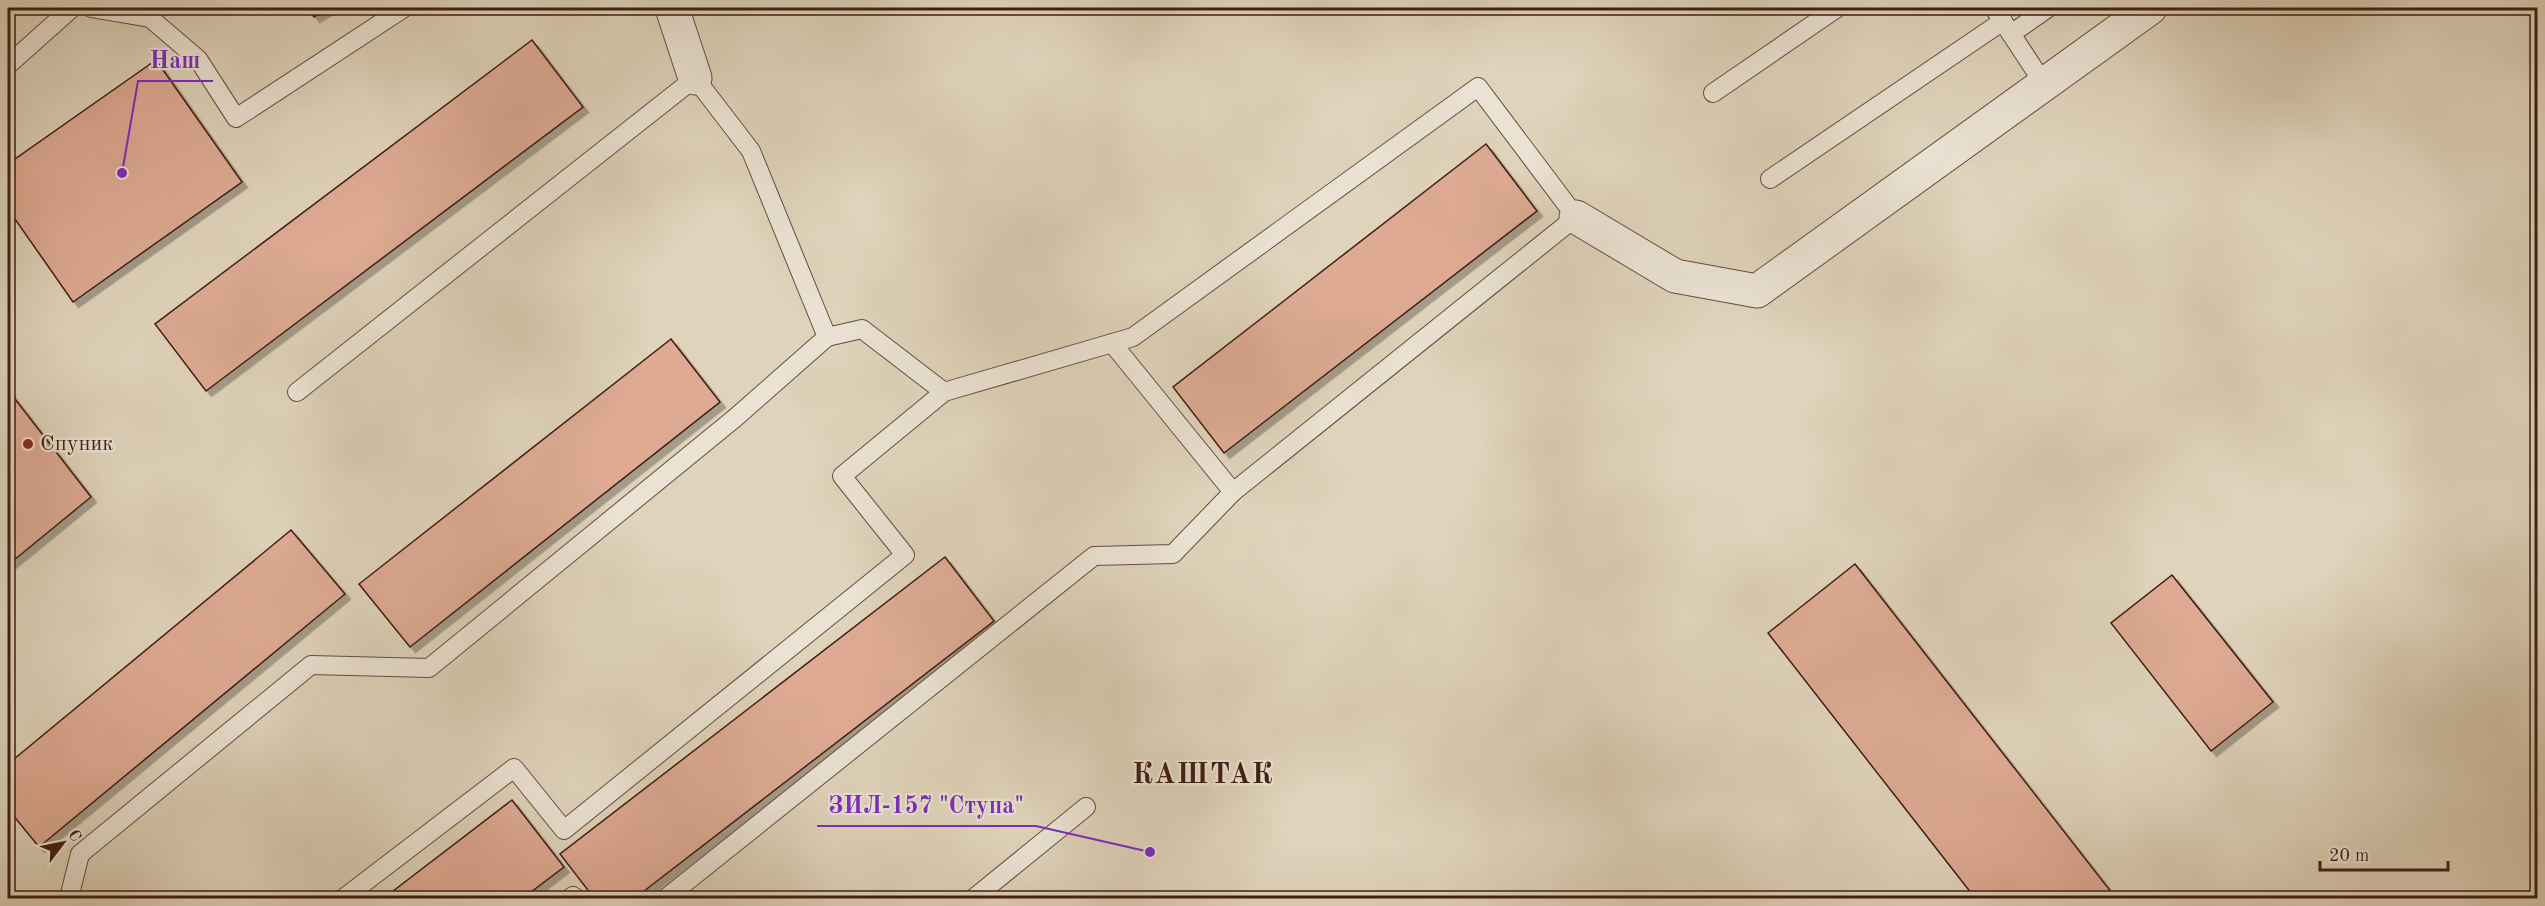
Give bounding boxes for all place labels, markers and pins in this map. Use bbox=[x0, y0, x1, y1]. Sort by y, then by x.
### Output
callout: Наш bbox=[138, 39, 213, 81]
place label: Спуник bbox=[40, 433, 113, 455]
marker: Спуник bbox=[21, 437, 35, 451]
callout: ЗИЛ-157 "Ступа" bbox=[817, 784, 1036, 826]

